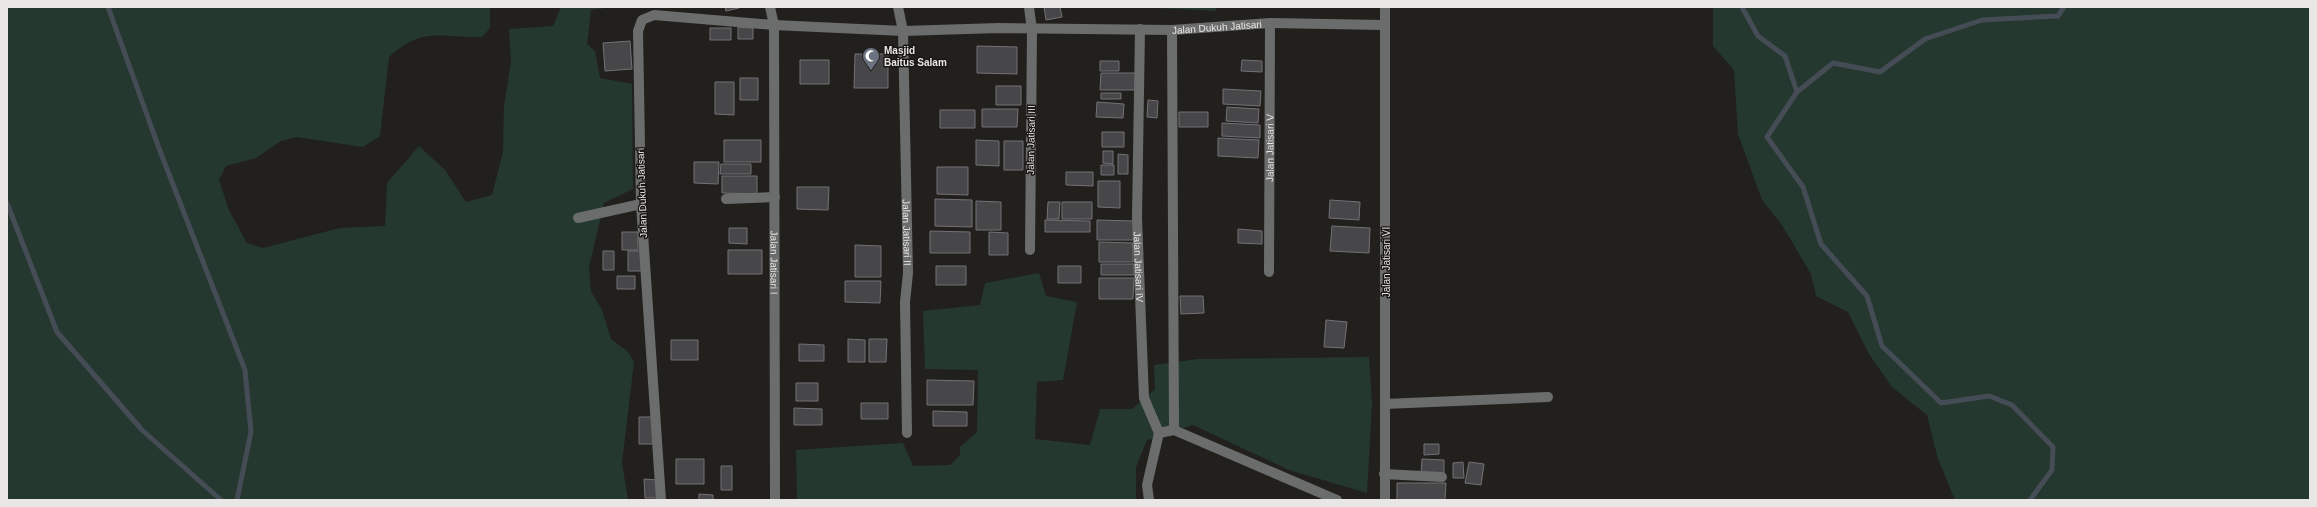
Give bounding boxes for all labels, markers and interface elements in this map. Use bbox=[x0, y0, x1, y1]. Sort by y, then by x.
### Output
street label: Jalan Dukuh Jatisari bbox=[1172, 18, 1262, 35]
place label: Masjid Baitus Salam bbox=[884, 45, 947, 68]
mosque icon: Masjid Baitus Salam bbox=[861, 46, 881, 71]
street label: Jalan Jatisari III bbox=[1025, 105, 1037, 175]
street label: Jalan Jatisari V bbox=[1264, 114, 1275, 182]
street label: Jalan Dukuh Jatisari bbox=[635, 148, 649, 238]
street label: Jalan Jatisari II bbox=[901, 199, 913, 266]
street label: Jalan Jatisari VI bbox=[1381, 227, 1392, 297]
street label: Jalan Jatisari I bbox=[769, 231, 780, 295]
street label: Jalan Jatisari IV bbox=[1132, 231, 1146, 303]

